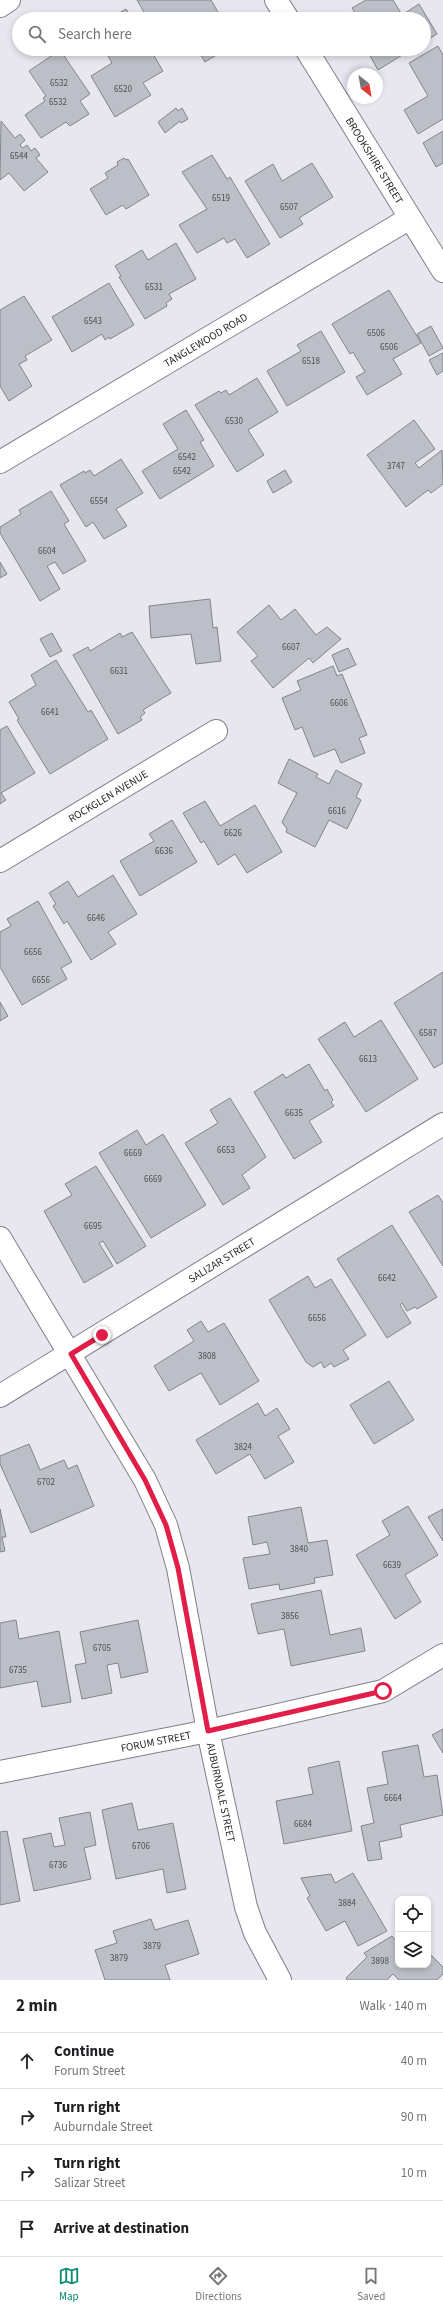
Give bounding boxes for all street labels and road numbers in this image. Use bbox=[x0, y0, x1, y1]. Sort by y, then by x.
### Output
street label: BROOKSHIRE STREET bbox=[342, 115, 407, 207]
street label: TANGLEWOOD ROAD bbox=[161, 309, 250, 371]
street label: ROCKGLEN AVENUE bbox=[66, 767, 151, 826]
street label: SALIZAR STREET bbox=[186, 1234, 258, 1287]
street label: FORUM STREET bbox=[120, 1727, 193, 1756]
street label: AUBURNDALE STREET bbox=[203, 1741, 239, 1844]

